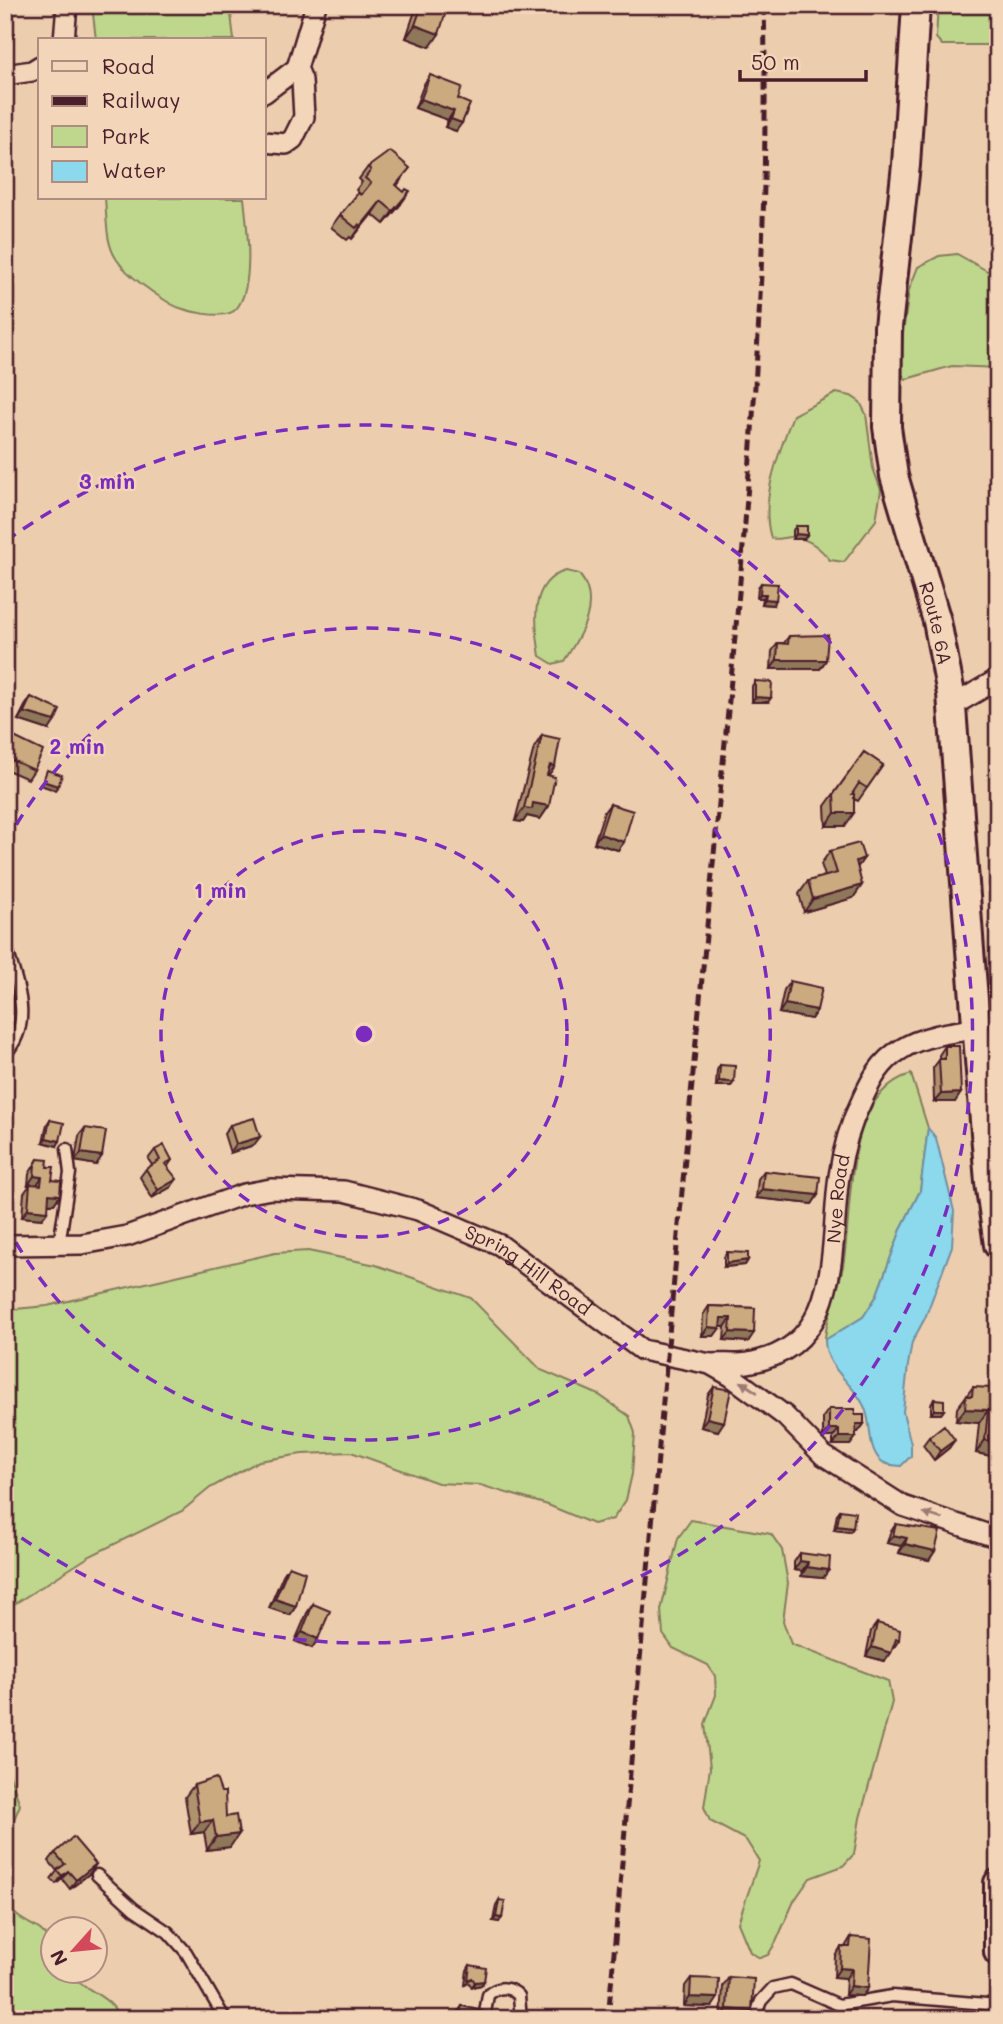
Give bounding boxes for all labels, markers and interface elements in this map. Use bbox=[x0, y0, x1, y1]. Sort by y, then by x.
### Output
legend bbox=[38, 38, 266, 200]
scale bar bbox=[740, 38, 866, 82]
text: 50 m bbox=[751, 48, 800, 75]
text: Road bbox=[102, 52, 154, 79]
text: Railway bbox=[102, 86, 181, 113]
text: Park bbox=[102, 122, 150, 149]
text: Water bbox=[102, 156, 166, 183]
text: 3 min bbox=[79, 467, 135, 494]
street label: Route 6A bbox=[914, 579, 958, 667]
text: 2 min bbox=[49, 732, 105, 759]
text: 1 min bbox=[194, 876, 246, 903]
centre of rings bbox=[352, 1022, 376, 1046]
street label: Nye Road bbox=[820, 1152, 855, 1244]
street label: Spring Hill Road bbox=[461, 1219, 597, 1321]
one-way arrow bbox=[739, 1381, 758, 1394]
one-way arrow bbox=[923, 1510, 944, 1521]
north arrow bbox=[38, 1916, 108, 1986]
text: N bbox=[44, 1946, 73, 1970]

